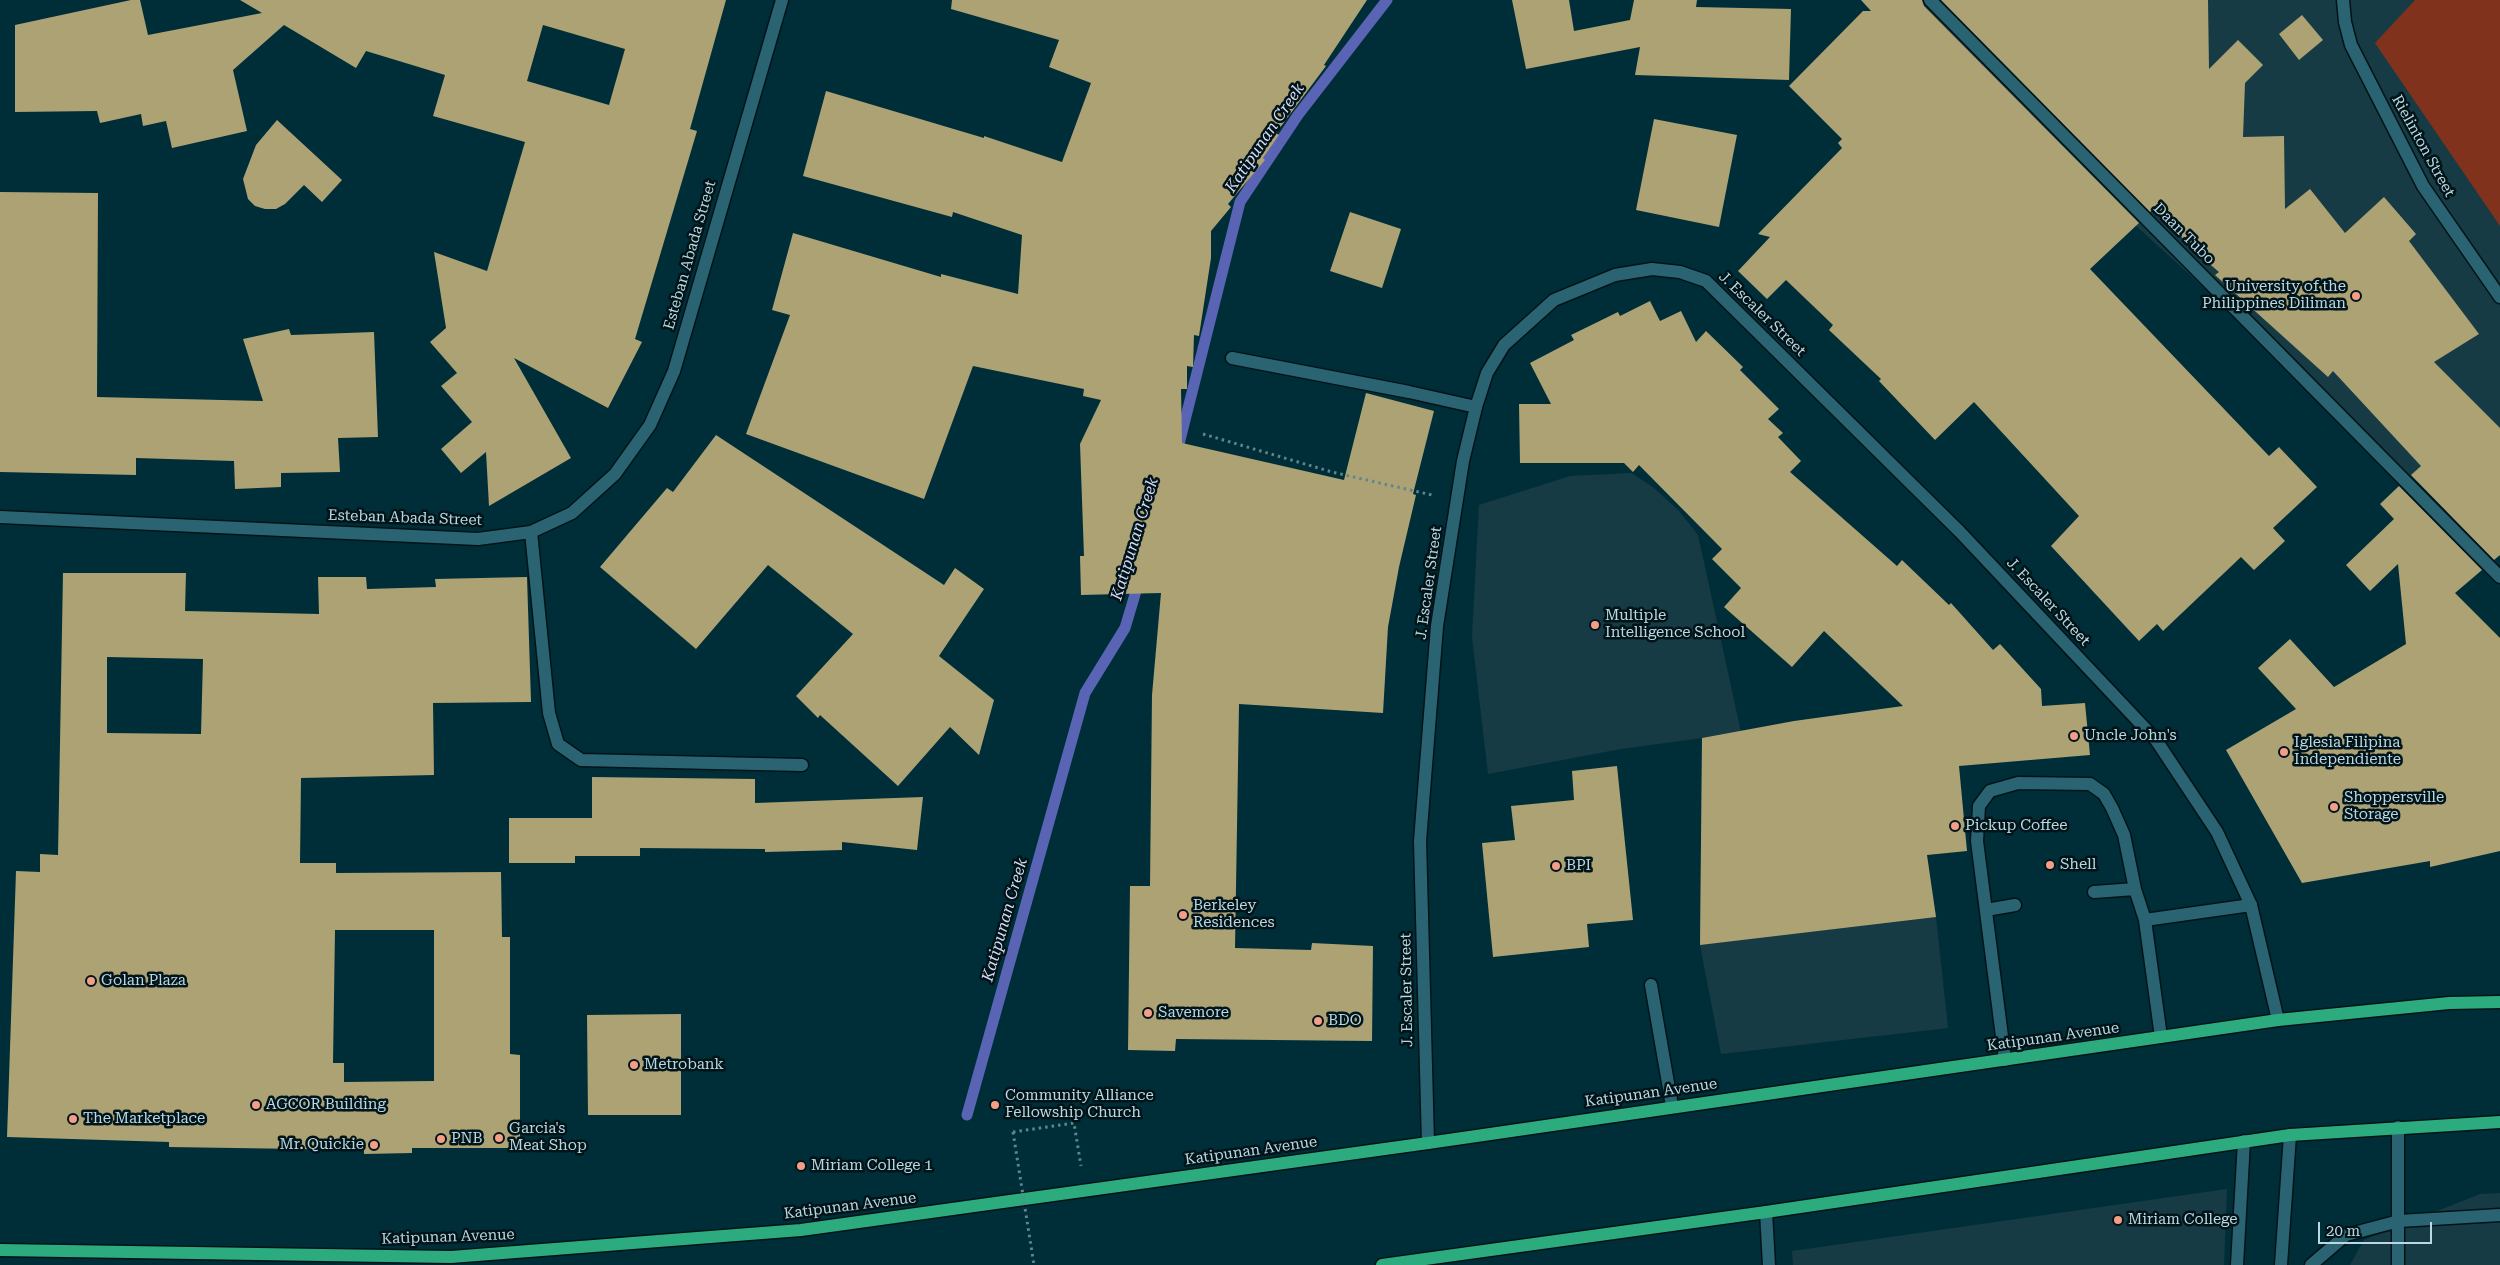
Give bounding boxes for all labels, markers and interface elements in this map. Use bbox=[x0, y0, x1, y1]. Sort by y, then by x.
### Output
water label: Katipunan Creek bbox=[1221, 80, 1309, 196]
street label: Rielinton Street bbox=[2388, 92, 2458, 200]
street label: Esteban Abada Street bbox=[660, 178, 720, 332]
street label: Daan Tubo bbox=[2150, 200, 2218, 268]
street label: J. Escaler Street bbox=[1715, 268, 1809, 360]
place label: University of the Philippines Diliman bbox=[2202, 278, 2346, 313]
marker: University of the Philippines Diliman bbox=[2350, 290, 2362, 302]
water label: Katipunan Creek bbox=[1107, 475, 1163, 603]
street label: Esteban Abada Street bbox=[328, 506, 482, 530]
street label: J. Escaler Street bbox=[1412, 525, 1446, 641]
street label: J. Escaler Street bbox=[2003, 554, 2093, 650]
place label: Multiple Intelligence School bbox=[1605, 607, 1745, 642]
marker: Multiple Intelligence School bbox=[1589, 619, 1601, 631]
place label: Uncle John's bbox=[2084, 727, 2177, 745]
marker: Uncle John's bbox=[2068, 730, 2080, 742]
place label: Iglesia Filipina Independiente bbox=[2294, 734, 2401, 769]
marker: Iglesia Filipina Independiente bbox=[2278, 746, 2290, 758]
place label: Shoppersville Storage bbox=[2344, 789, 2444, 824]
marker: Shoppersville Storage bbox=[2328, 801, 2340, 813]
place label: Pickup Coffee bbox=[1965, 817, 2067, 835]
marker: Pickup Coffee bbox=[1949, 820, 1961, 832]
water label: Katipunan Creek bbox=[978, 856, 1032, 984]
place label: Shell bbox=[2060, 856, 2096, 874]
place label: BPI bbox=[1566, 857, 1591, 875]
marker: Shell bbox=[2044, 859, 2056, 871]
marker: BPI bbox=[1550, 860, 1562, 872]
place label: Berkeley Residences bbox=[1193, 897, 1275, 932]
marker: Berkeley Residences bbox=[1177, 909, 1189, 921]
street label: J. Escaler Street bbox=[1397, 933, 1417, 1047]
place label: Golan Plaza bbox=[101, 972, 186, 990]
marker: Golan Plaza bbox=[85, 975, 97, 987]
place label: Savemore bbox=[1158, 1004, 1229, 1022]
marker: Savemore bbox=[1142, 1007, 1154, 1019]
place label: BDO bbox=[1328, 1012, 1362, 1030]
marker: BDO bbox=[1312, 1015, 1324, 1027]
street label: Katipunan Avenue bbox=[1986, 1019, 2120, 1055]
place label: Metrobank bbox=[644, 1056, 724, 1074]
marker: Metrobank bbox=[628, 1059, 640, 1071]
street label: Katipunan Avenue bbox=[1584, 1075, 1718, 1111]
place label: Community Alliance Fellowship Church bbox=[1005, 1087, 1154, 1122]
place label: AGCOR Building bbox=[266, 1096, 386, 1114]
marker: AGCOR Building bbox=[250, 1099, 262, 1111]
marker: Community Alliance Fellowship Church bbox=[989, 1099, 1001, 1111]
place label: The Marketplace bbox=[83, 1110, 205, 1128]
marker: The Marketplace bbox=[67, 1113, 79, 1125]
place label: Garcia's Meat Shop bbox=[509, 1120, 587, 1155]
place label: PNB bbox=[451, 1130, 483, 1148]
marker: Garcia's Meat Shop bbox=[493, 1132, 505, 1144]
marker: PNB bbox=[435, 1133, 447, 1145]
street label: Katipunan Avenue bbox=[1184, 1133, 1318, 1169]
place label: Mr. Quickie bbox=[280, 1136, 364, 1154]
marker: Mr. Quickie bbox=[368, 1139, 380, 1151]
place label: Miriam College 1 bbox=[811, 1157, 933, 1175]
marker: Miriam College 1 bbox=[795, 1160, 807, 1172]
street label: Katipunan Avenue bbox=[783, 1189, 917, 1223]
place label: Miriam College bbox=[2128, 1211, 2237, 1229]
scale bar bbox=[2320, 1212, 2434, 1244]
marker: Miriam College bbox=[2112, 1214, 2124, 1226]
text: 20 m bbox=[2326, 1222, 2360, 1240]
street label: Katipunan Avenue bbox=[381, 1226, 515, 1248]

